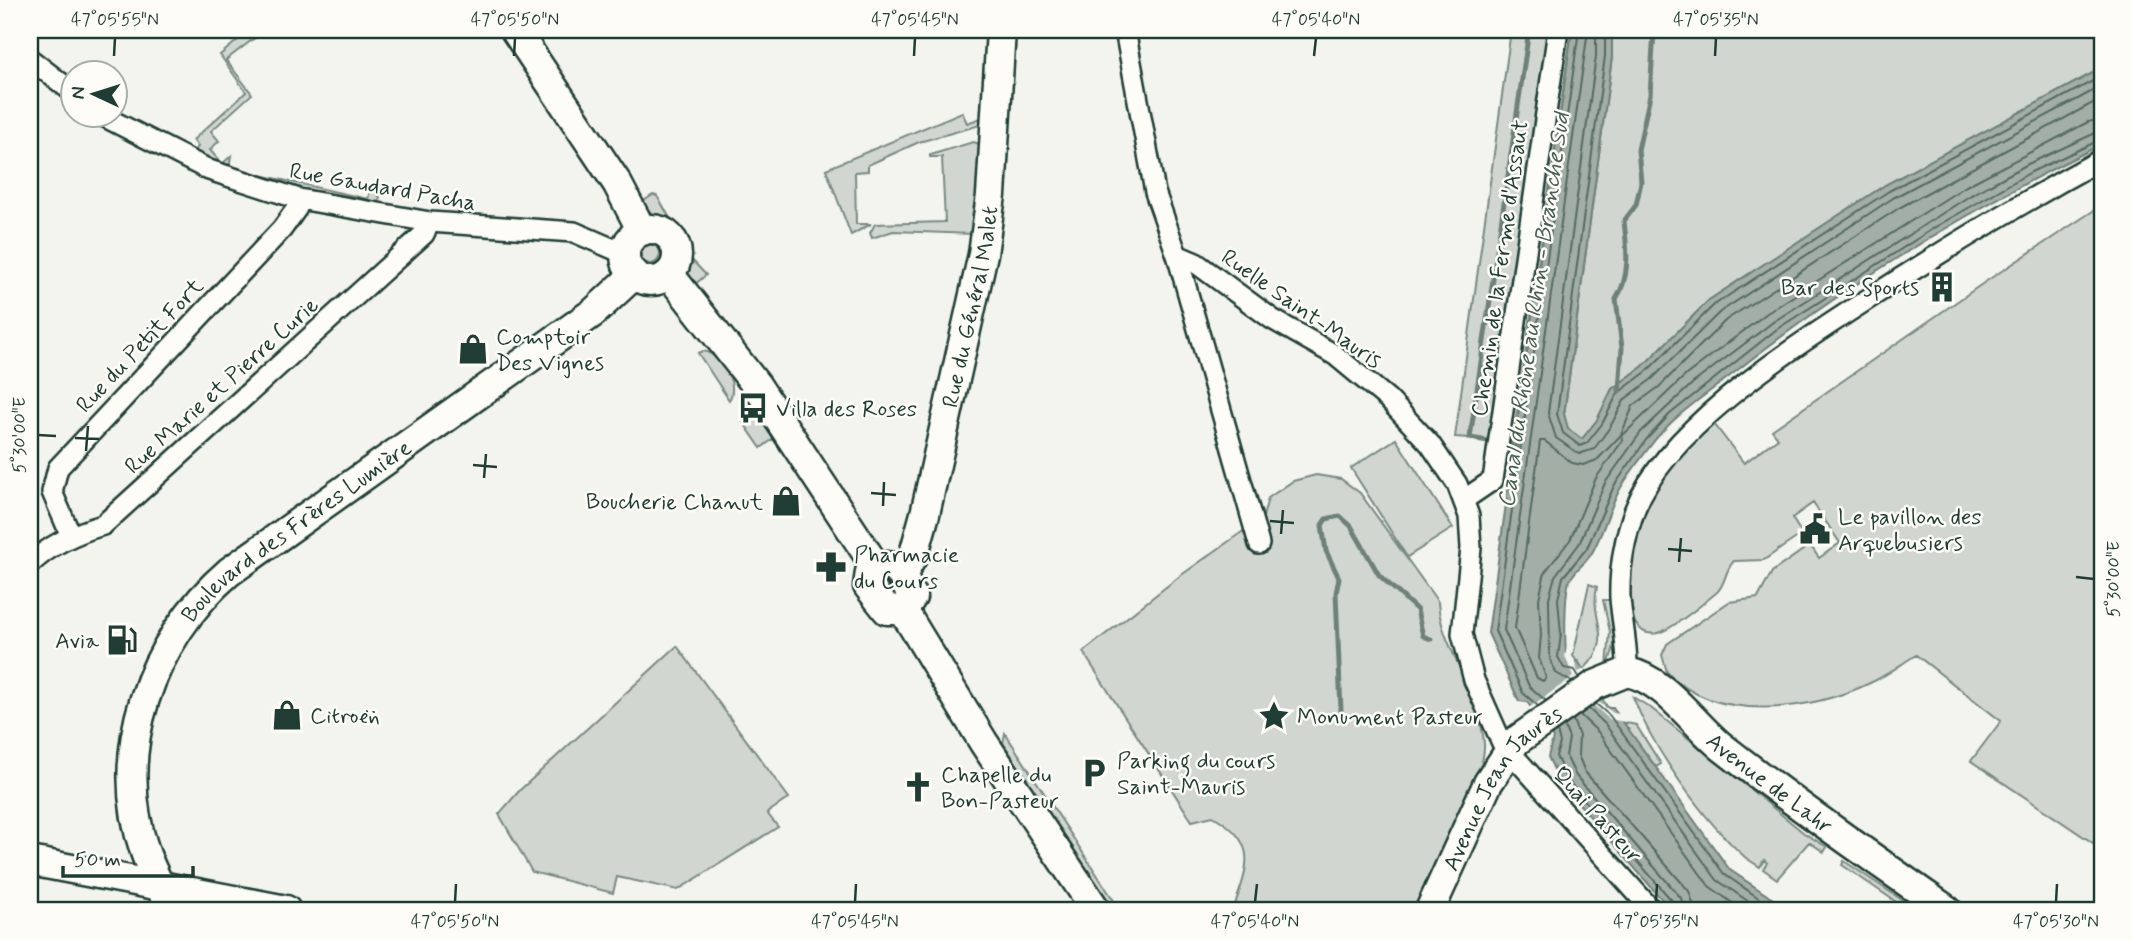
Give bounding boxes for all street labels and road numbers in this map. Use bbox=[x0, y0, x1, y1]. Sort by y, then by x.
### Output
street label: Chemin de la Ferme d'Assaut bbox=[1465, 118, 1537, 419]
street label: Rue Gaudard Pacha bbox=[287, 157, 478, 219]
street label: Rue du Général Malet bbox=[936, 204, 1006, 411]
street label: Ruelle Saint-Mauris bbox=[1215, 243, 1387, 376]
street label: Rue du Petit Fort bbox=[70, 272, 211, 420]
street label: Rue Marie et Pierre Curie bbox=[119, 291, 326, 482]
street label: Boulevard des Frères Lumière bbox=[175, 434, 418, 629]
street label: Avenue Jean Jaurès bbox=[1437, 700, 1569, 876]
street label: Avenue de Lahr bbox=[1699, 727, 1838, 842]
street label: Quai Pasteur bbox=[1545, 760, 1648, 870]

